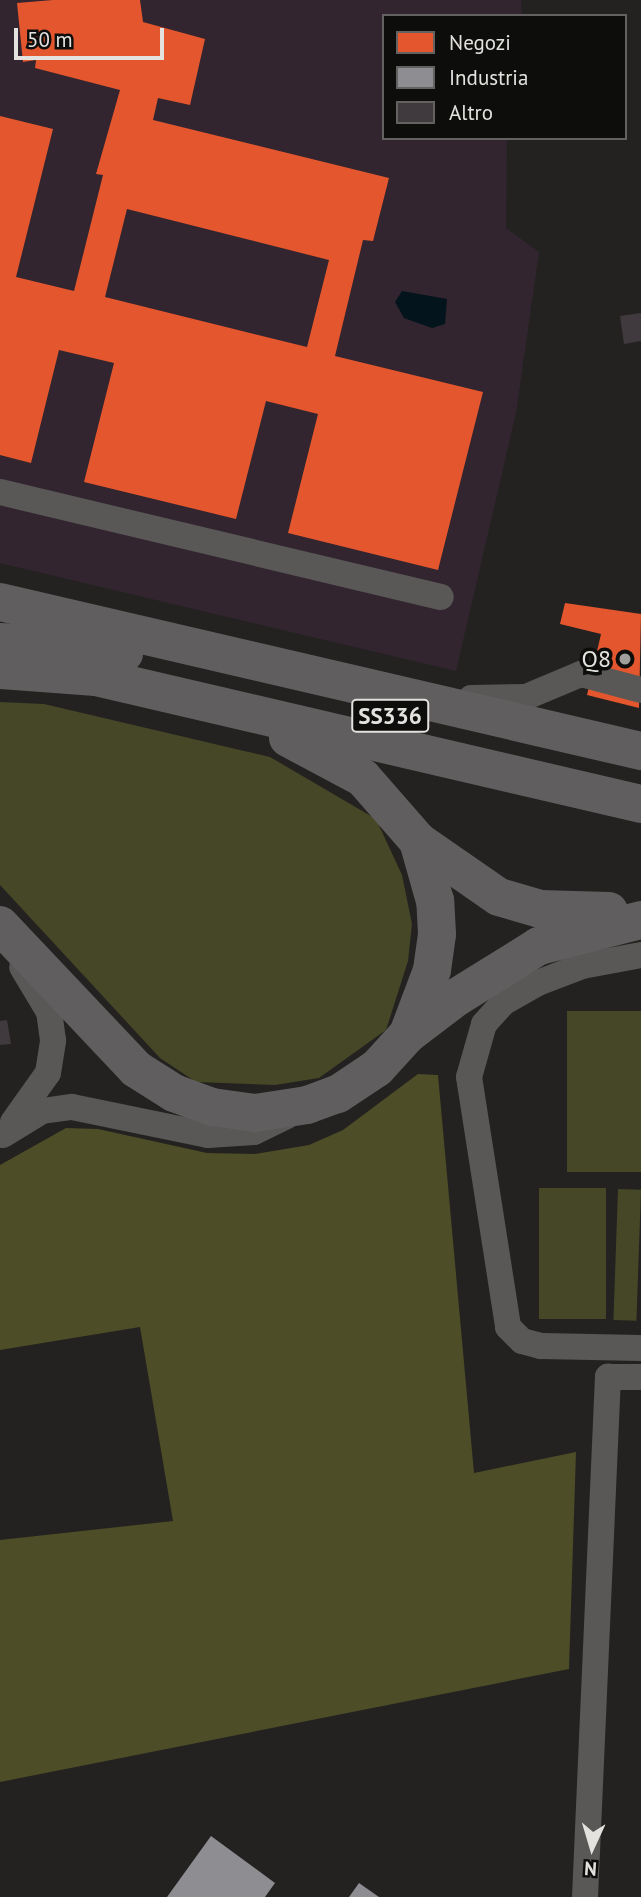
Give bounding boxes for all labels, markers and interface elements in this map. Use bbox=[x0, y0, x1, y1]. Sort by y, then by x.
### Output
scale bar bbox=[18, 14, 168, 58]
legend bbox=[382, 14, 627, 140]
text: 50 m bbox=[27, 26, 73, 53]
text: Negozi bbox=[449, 29, 511, 56]
text: Industria bbox=[449, 64, 528, 91]
text: Altro bbox=[449, 99, 493, 126]
place label: Q8 bbox=[582, 645, 611, 673]
marker: Q8 bbox=[617, 651, 633, 667]
road number: SS336 bbox=[350, 696, 430, 736]
north arrow bbox=[557, 1813, 627, 1883]
text: N bbox=[583, 1857, 598, 1881]

